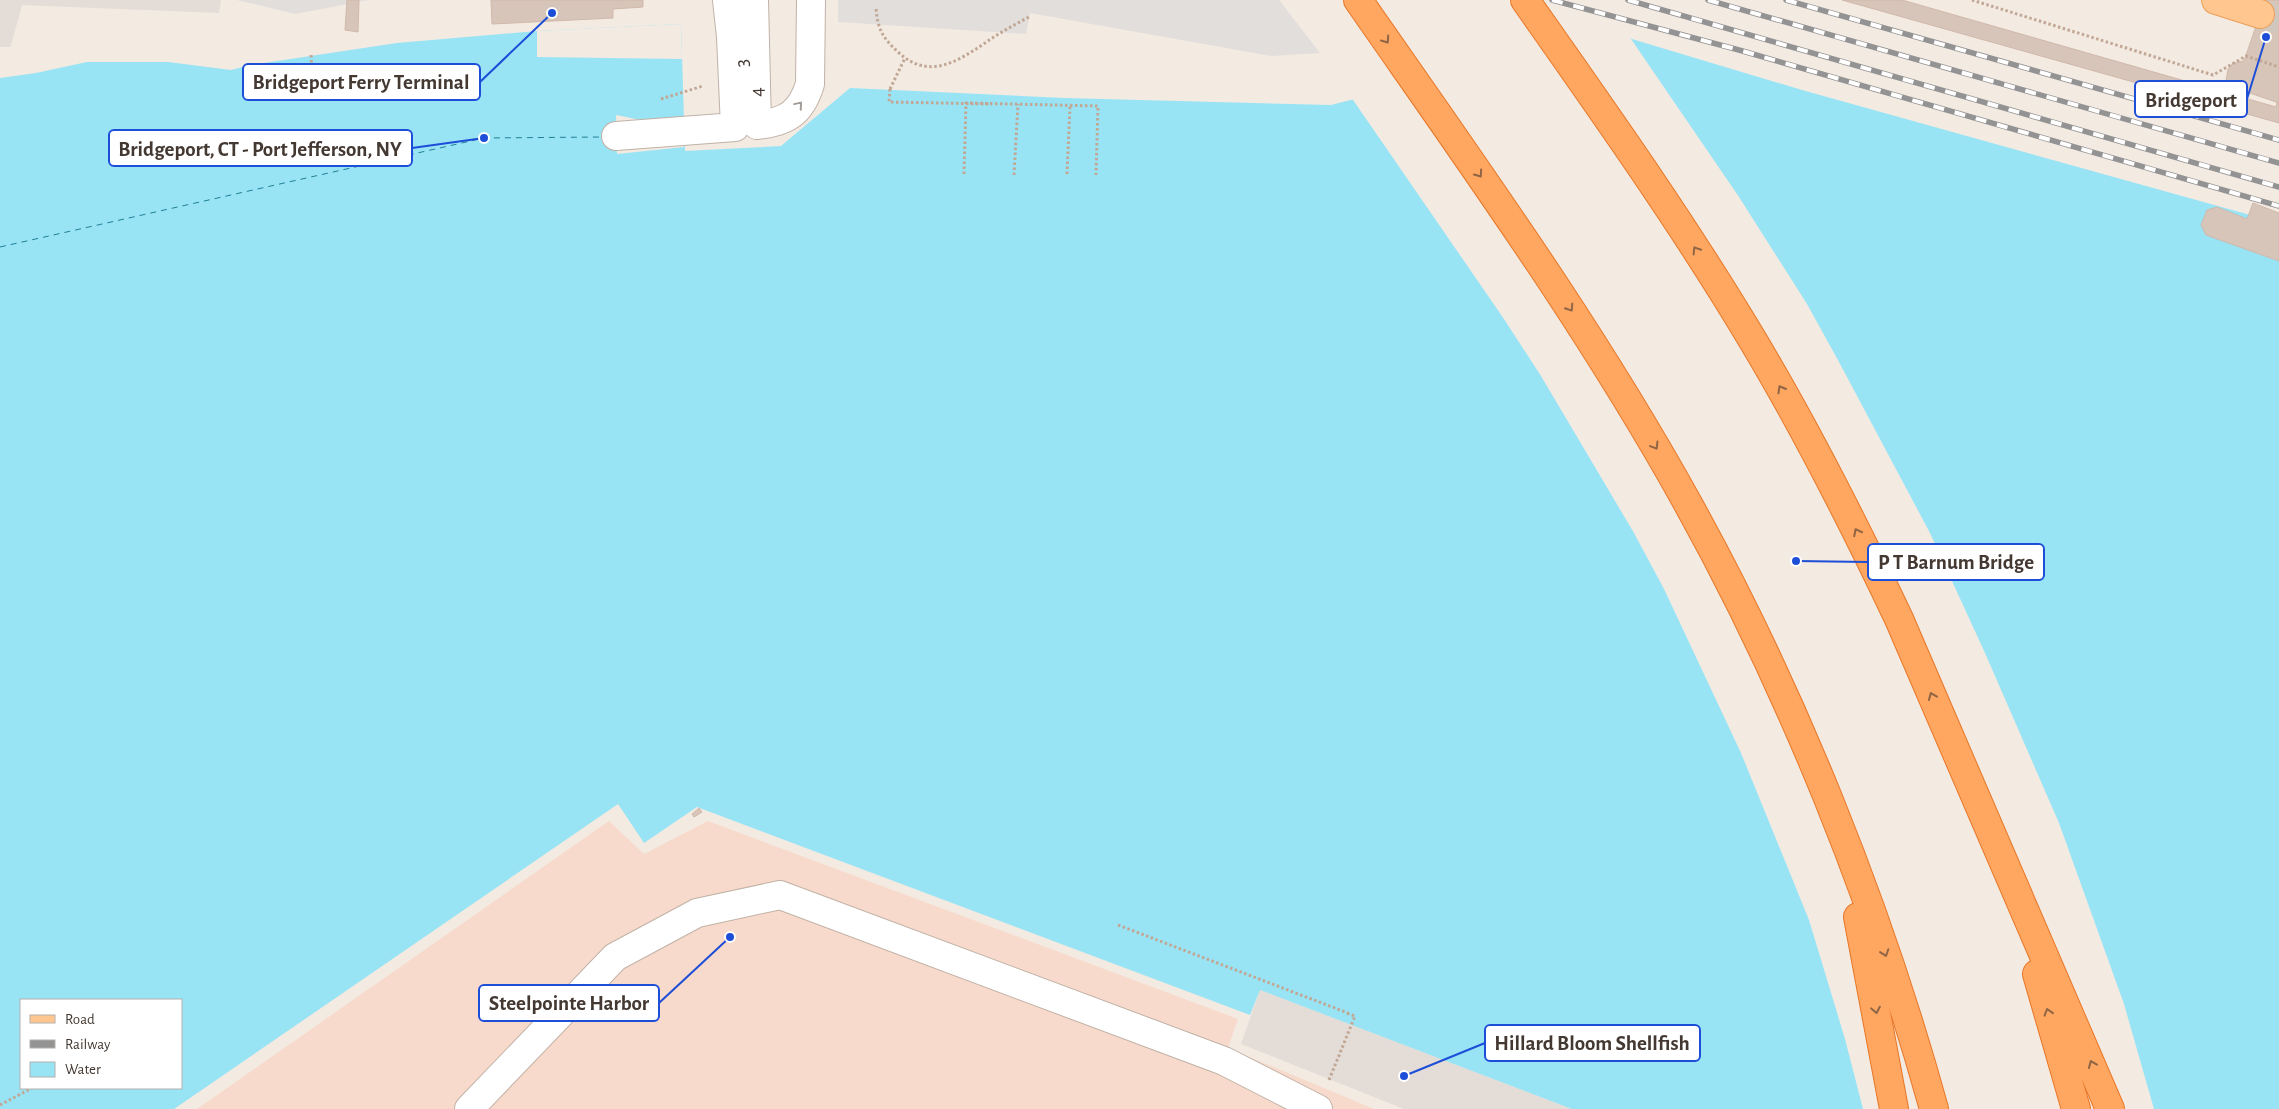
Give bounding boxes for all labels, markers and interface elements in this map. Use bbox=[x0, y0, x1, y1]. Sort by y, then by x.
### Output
one-way arrow bbox=[1380, 34, 1389, 44]
street label: 3 bbox=[732, 59, 752, 67]
callout: Bridgeport Ferry Terminal bbox=[243, 64, 480, 100]
text: Bridgeport Ferry Terminal bbox=[253, 72, 469, 93]
callout: Bridgeport bbox=[2135, 81, 2247, 117]
street label: 4 bbox=[747, 87, 767, 97]
text: Bridgeport bbox=[2145, 90, 2237, 111]
one-way arrow bbox=[794, 102, 803, 111]
callout: Bridgeport, CT - Port Jefferson, NY bbox=[109, 130, 412, 166]
text: Bridgeport, CT - Port Jefferson, NY bbox=[118, 139, 402, 160]
one-way arrow bbox=[1473, 168, 1482, 177]
one-way arrow bbox=[1692, 246, 1702, 255]
one-way arrow bbox=[1564, 302, 1573, 312]
one-way arrow bbox=[1777, 385, 1787, 394]
one-way arrow bbox=[1649, 441, 1659, 450]
one-way arrow bbox=[1853, 528, 1863, 537]
callout: P T Barnum Bridge bbox=[1868, 544, 2044, 580]
text: P T Barnum Bridge bbox=[1878, 552, 2034, 573]
one-way arrow bbox=[1928, 692, 1938, 700]
one-way arrow bbox=[1879, 948, 1889, 957]
callout: Steelpointe Harbor bbox=[479, 985, 659, 1021]
text: Steelpointe Harbor bbox=[489, 993, 650, 1014]
legend bbox=[20, 999, 182, 1089]
one-way arrow bbox=[1870, 1005, 1880, 1014]
one-way arrow bbox=[2044, 1008, 2054, 1016]
text: Road bbox=[65, 1012, 95, 1027]
callout: Hillard Bloom Shellfish bbox=[1485, 1025, 1700, 1061]
text: Hillard Bloom Shellfish bbox=[1494, 1033, 1690, 1054]
text: Railway bbox=[65, 1037, 111, 1052]
one-way arrow bbox=[2087, 1060, 2098, 1069]
text: Water bbox=[65, 1062, 101, 1077]

